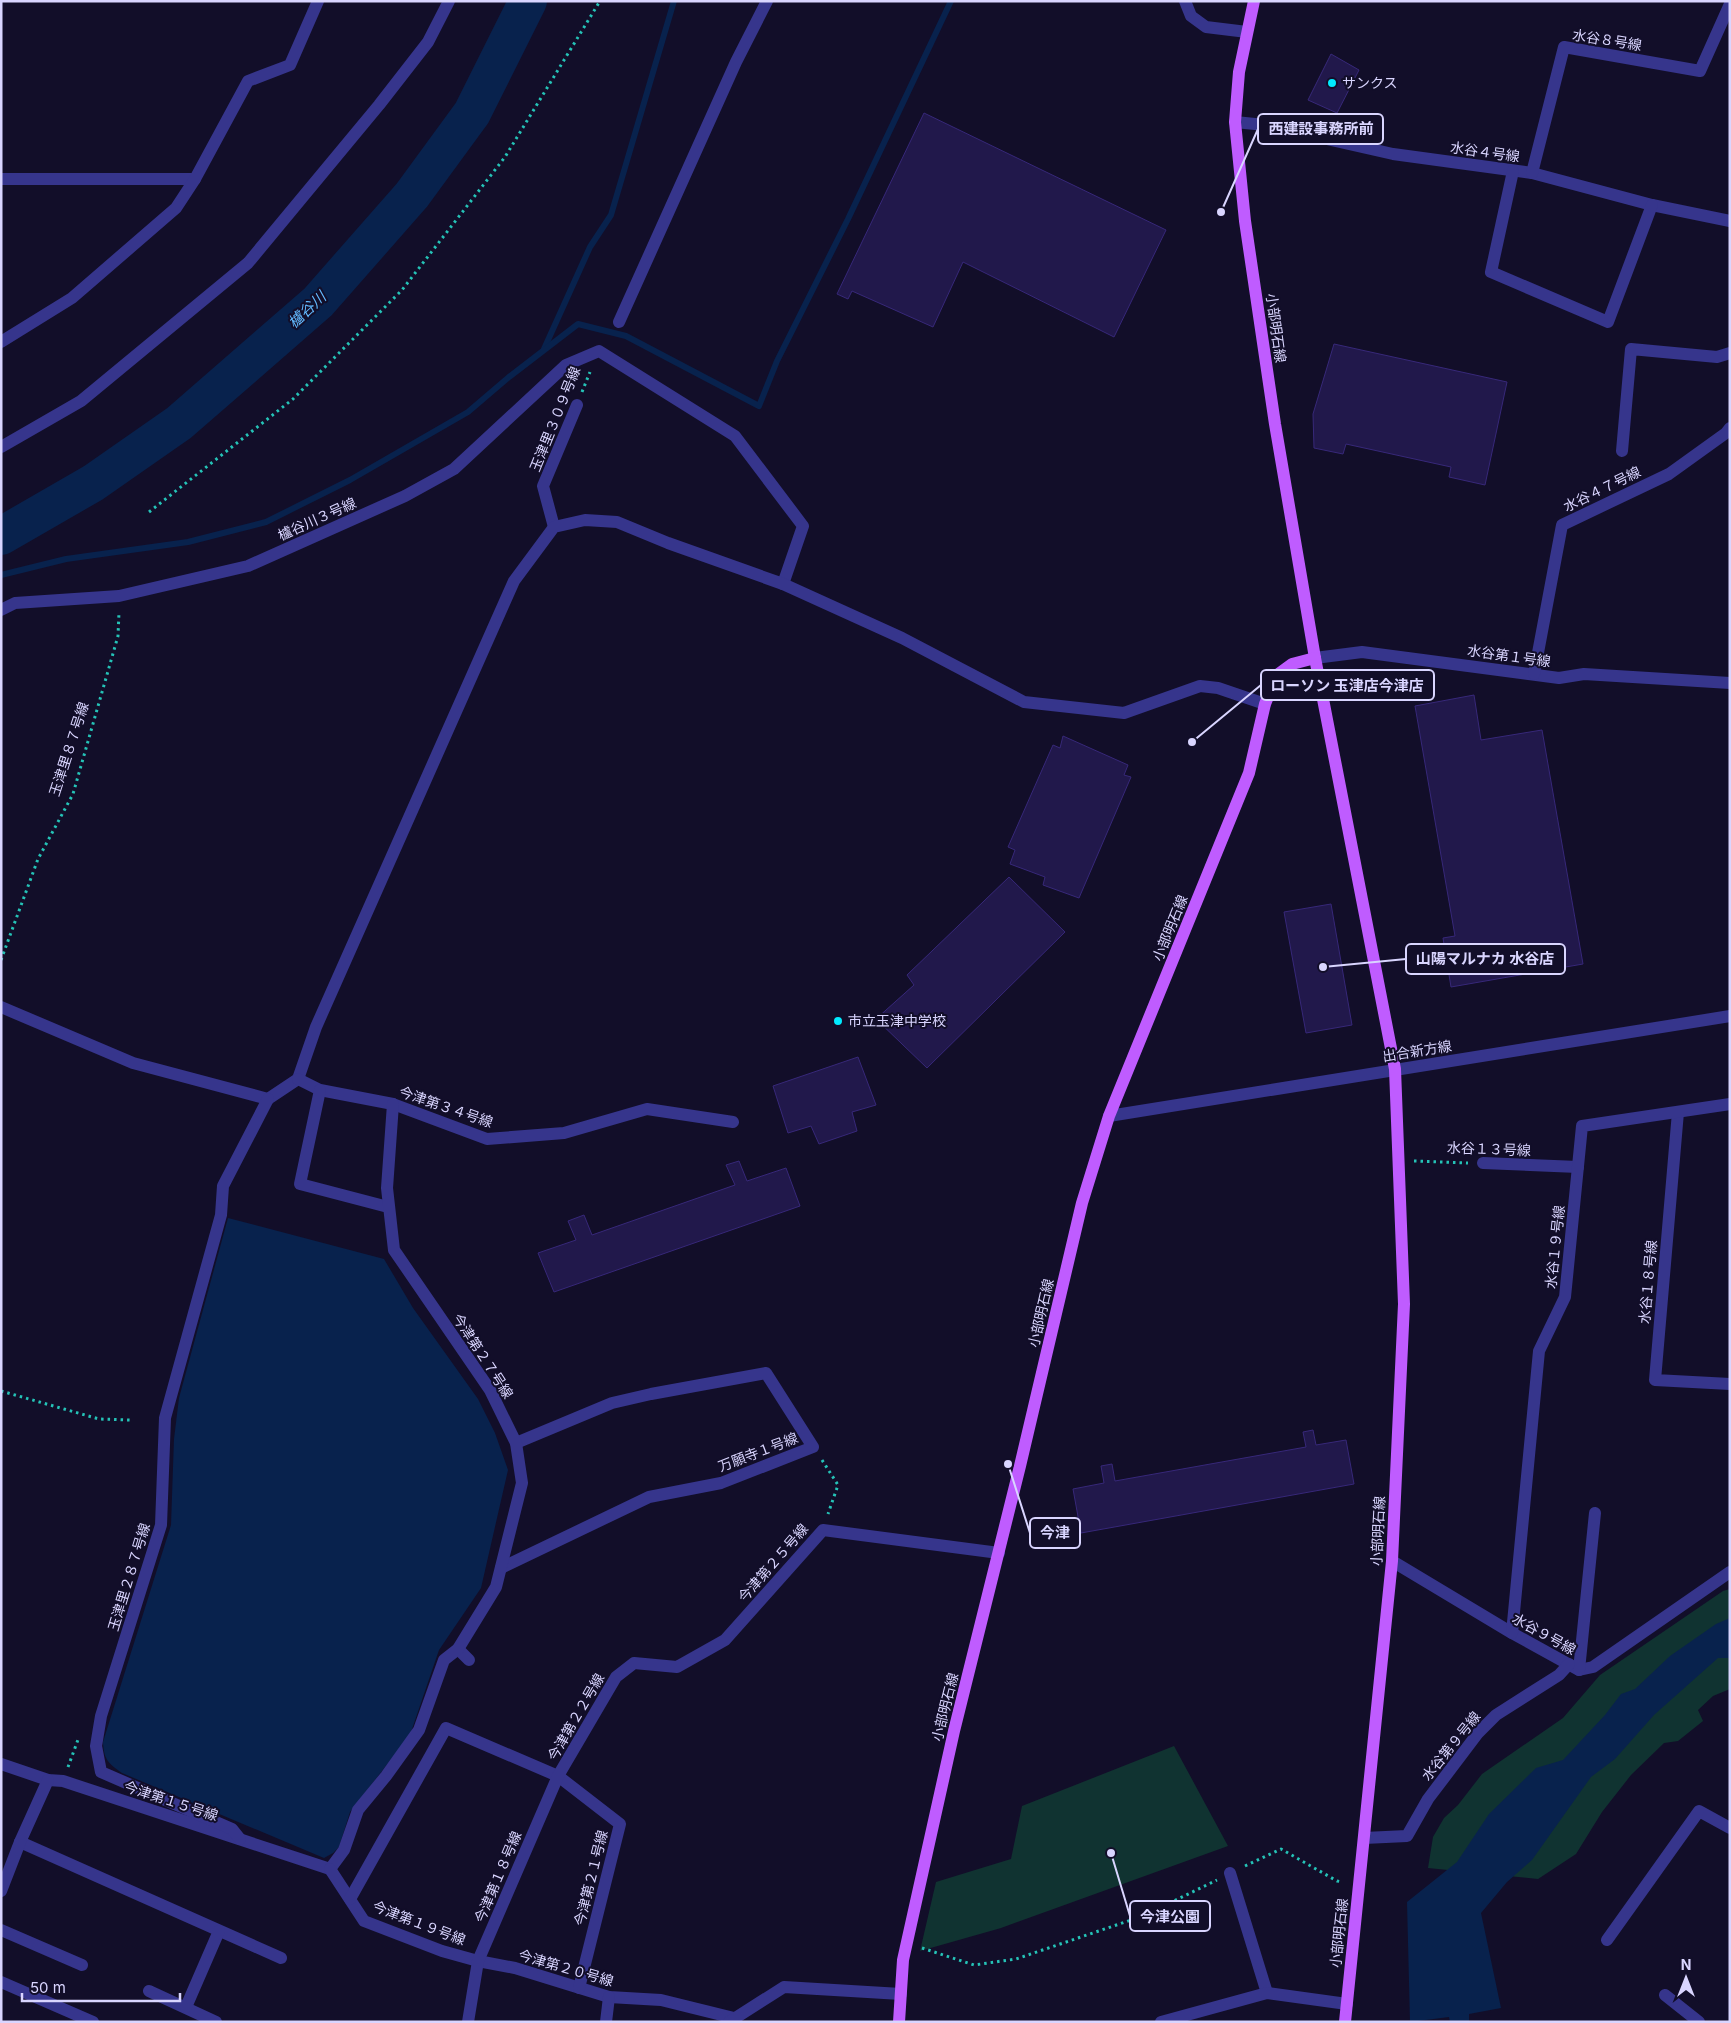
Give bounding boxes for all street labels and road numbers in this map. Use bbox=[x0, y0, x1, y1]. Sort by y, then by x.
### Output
street label: 水谷８号線 bbox=[1571, 26, 1643, 53]
street label: 水谷４号線 bbox=[1449, 138, 1521, 165]
street label: 小部明石線 bbox=[1263, 292, 1290, 364]
street label: 玉津里３０９号線 bbox=[526, 364, 583, 474]
street label: 水谷４７号線 bbox=[1560, 462, 1643, 515]
street label: 櫨谷川３号線 bbox=[275, 494, 359, 543]
street label: 水谷第１号線 bbox=[1466, 641, 1552, 670]
street label: 玉津里８７号線 bbox=[45, 700, 92, 798]
street label: 小部明石線 bbox=[1149, 892, 1191, 963]
street label: 出合新方線 bbox=[1381, 1037, 1453, 1064]
street label: 今津第３４号線 bbox=[397, 1083, 495, 1131]
street label: 水谷１３号線 bbox=[1447, 1139, 1531, 1158]
street label: 水谷１９号線 bbox=[1542, 1204, 1567, 1290]
street label: 水谷１８号線 bbox=[1635, 1239, 1660, 1325]
street label: 小部明石線 bbox=[1024, 1277, 1057, 1349]
street label: 今津第２７号線 bbox=[450, 1310, 517, 1401]
street label: 万願寺１号線 bbox=[716, 1429, 800, 1475]
street label: 小部明石線 bbox=[1367, 1496, 1388, 1566]
street label: 今津第２５号線 bbox=[734, 1520, 811, 1605]
street label: 玉津里２８７号線 bbox=[104, 1521, 153, 1633]
street label: 水谷９号線 bbox=[1510, 1609, 1579, 1658]
street label: 今津第２２号線 bbox=[544, 1670, 607, 1763]
street label: 小部明石線 bbox=[928, 1671, 961, 1743]
street label: 水谷第９号線 bbox=[1418, 1708, 1484, 1784]
street label: 今津第１５号線 bbox=[122, 1777, 220, 1824]
street label: 今津第１８号線 bbox=[471, 1828, 525, 1925]
street label: 今津第２１号線 bbox=[570, 1828, 611, 1927]
street label: 今津第１９号線 bbox=[370, 1897, 468, 1948]
street label: 小部明石線 bbox=[1326, 1897, 1351, 1969]
street label: 今津第２０号線 bbox=[517, 1946, 616, 1989]

